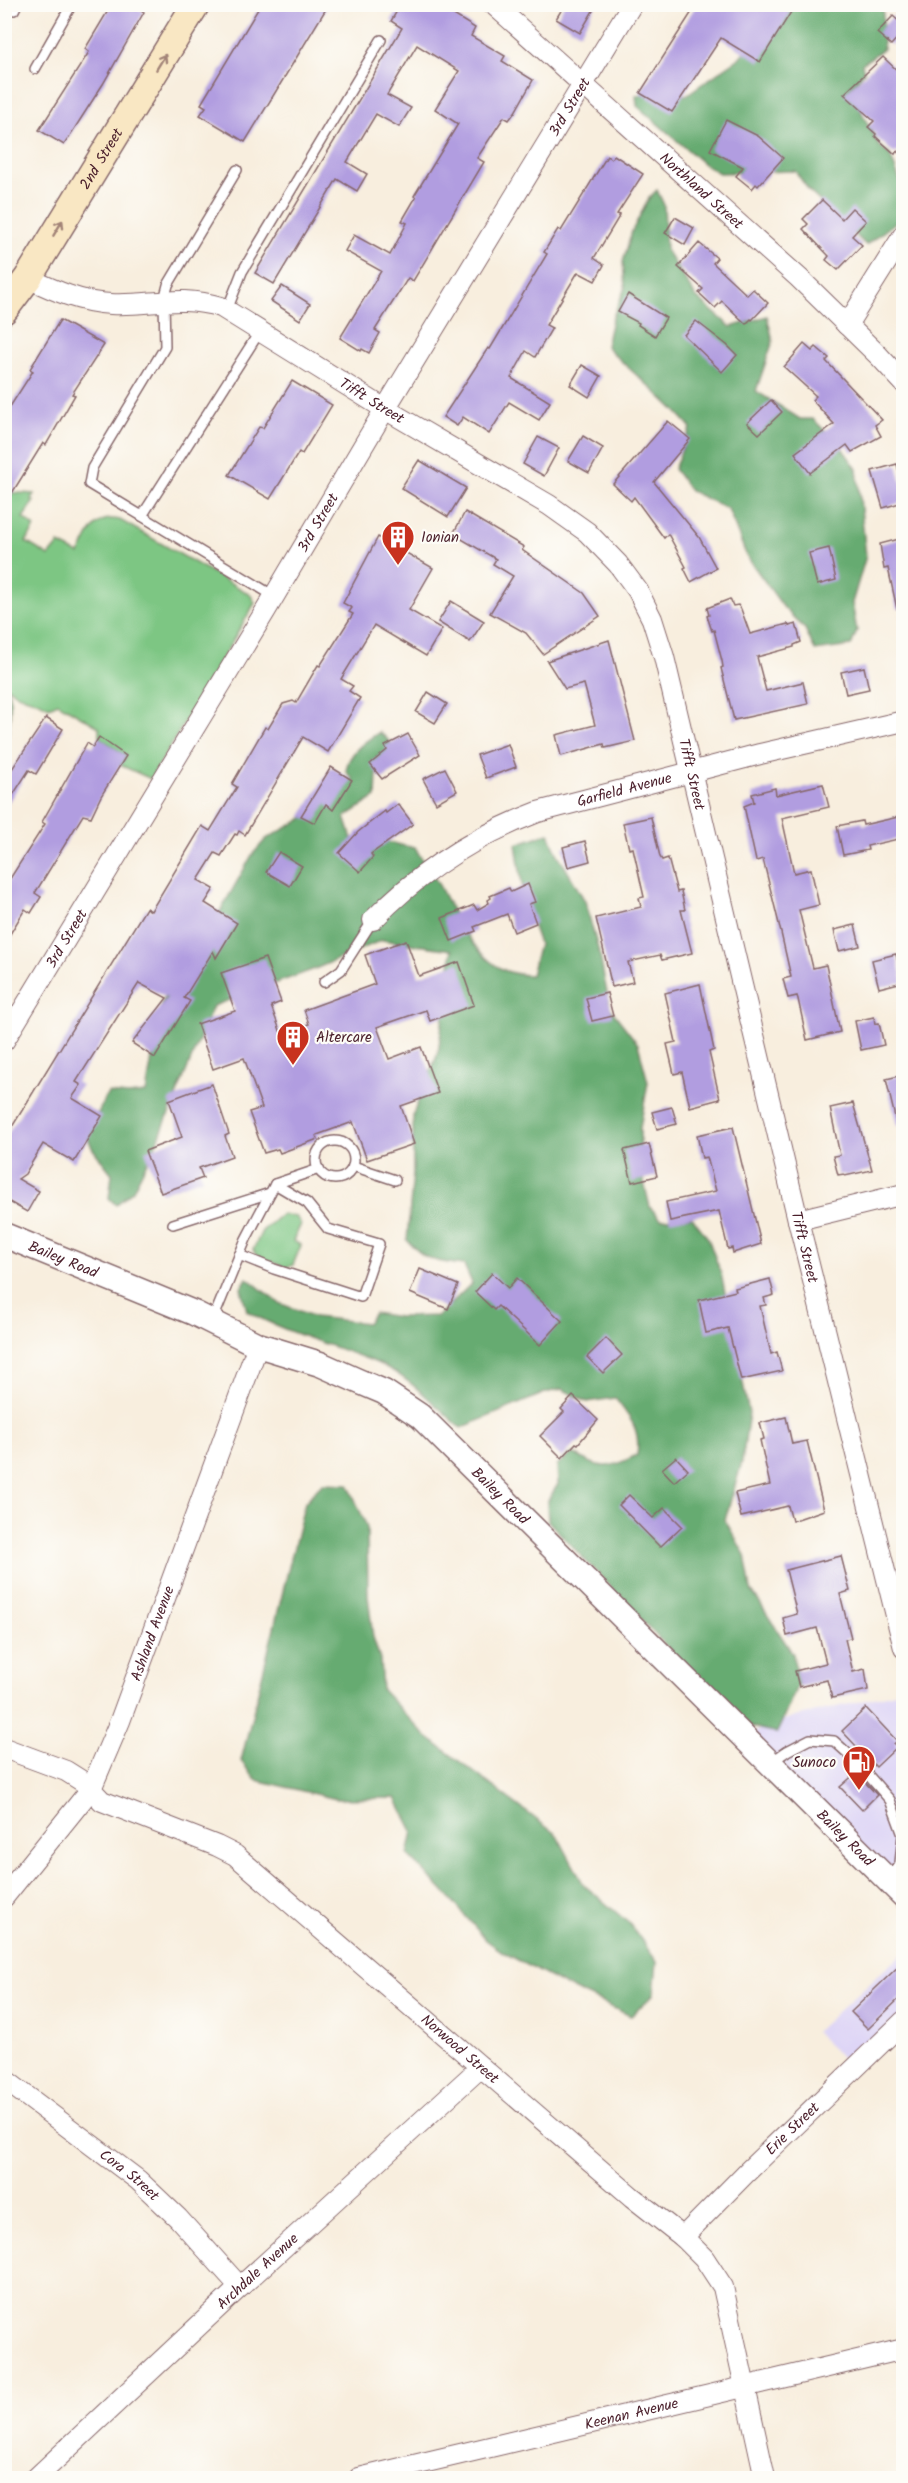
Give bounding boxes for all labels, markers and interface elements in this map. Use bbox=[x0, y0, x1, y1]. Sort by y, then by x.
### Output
one-way arrow bbox=[155, 54, 167, 71]
street label: 3rd Street bbox=[543, 73, 597, 141]
street label: 2nd Street bbox=[74, 124, 130, 195]
street label: Northland Street bbox=[653, 147, 749, 236]
one-way arrow bbox=[53, 220, 65, 237]
street label: Tifft Street bbox=[334, 372, 409, 431]
street label: 3rd Street bbox=[292, 489, 346, 557]
building icon: Ionian bbox=[380, 519, 416, 566]
place label: Ionian bbox=[421, 526, 459, 550]
street label: Tifft Street bbox=[671, 736, 711, 813]
street label: Garfield Avenue bbox=[574, 766, 675, 814]
street label: 3rd Street bbox=[40, 905, 94, 973]
building icon: Altercare bbox=[275, 1019, 311, 1066]
place label: Altercare bbox=[316, 1026, 372, 1050]
street label: Tifft Street bbox=[783, 1209, 824, 1286]
street label: Bailey Road bbox=[24, 1235, 102, 1286]
street label: Bailey Road bbox=[465, 1462, 535, 1531]
street label: Ashland Avenue bbox=[125, 1582, 182, 1685]
fuel station icon: Sunoco bbox=[841, 1744, 877, 1791]
place label: Sunoco bbox=[793, 1751, 836, 1775]
street label: Bailey Road bbox=[810, 1804, 880, 1873]
street label: Norwood Street bbox=[415, 2009, 504, 2091]
street label: Erie Street bbox=[760, 2097, 826, 2162]
street label: Cora Street bbox=[94, 2144, 165, 2208]
street label: Archdale Avenue bbox=[212, 2228, 305, 2316]
street label: Keenan Avenue bbox=[582, 2392, 681, 2437]

